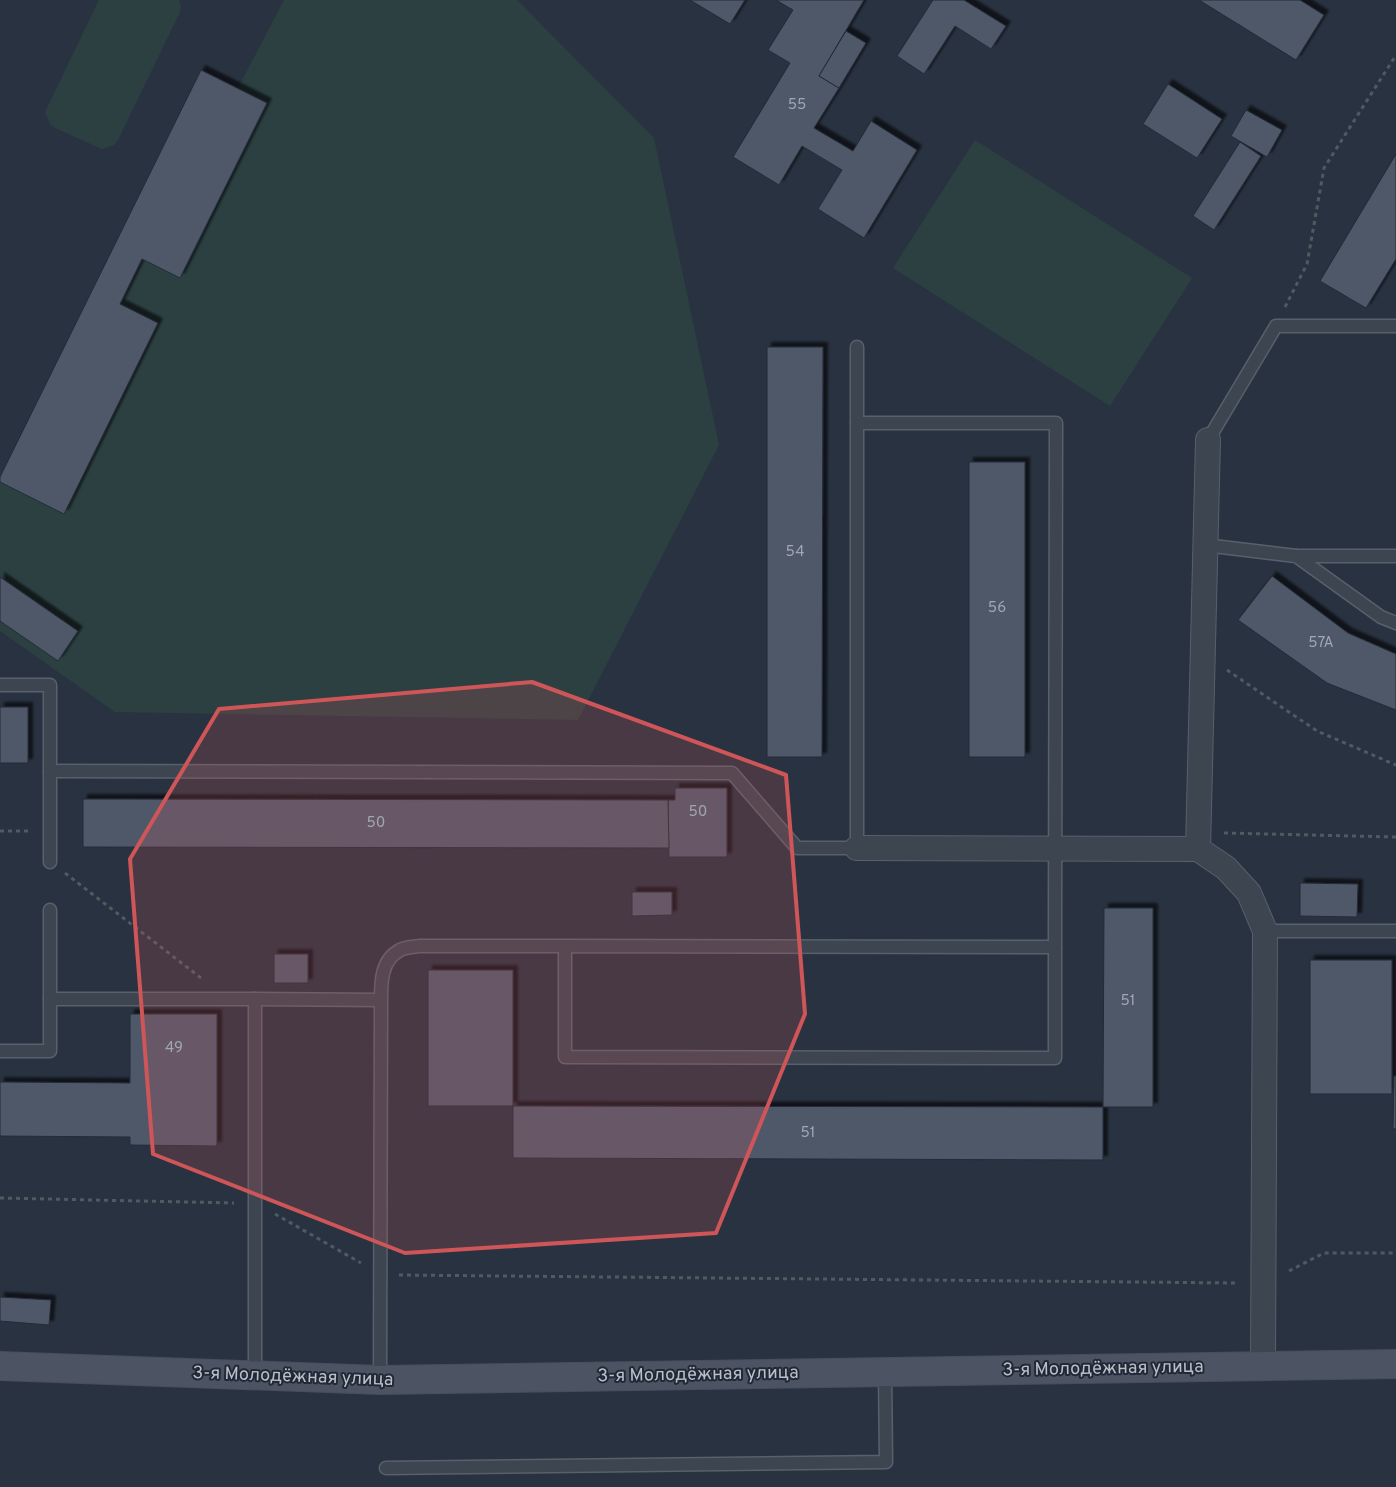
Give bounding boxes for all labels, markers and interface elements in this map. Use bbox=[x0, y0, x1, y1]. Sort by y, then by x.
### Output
house number: 55 bbox=[788, 96, 806, 115]
house number: 54 bbox=[786, 543, 804, 562]
house number: 56 bbox=[988, 599, 1006, 618]
house number: 57А bbox=[1308, 634, 1334, 653]
house number: 50 bbox=[689, 803, 707, 822]
house number: 50 bbox=[367, 814, 385, 833]
house number: 51 bbox=[1121, 992, 1135, 1011]
house number: 49 bbox=[165, 1039, 183, 1058]
house number: 51 bbox=[801, 1124, 815, 1143]
street label: 3-я Молодёжная улица bbox=[1002, 1356, 1204, 1382]
street label: 3-я Молодёжная улица bbox=[192, 1362, 394, 1392]
street label: 3-я Молодёжная улица bbox=[597, 1362, 799, 1388]

